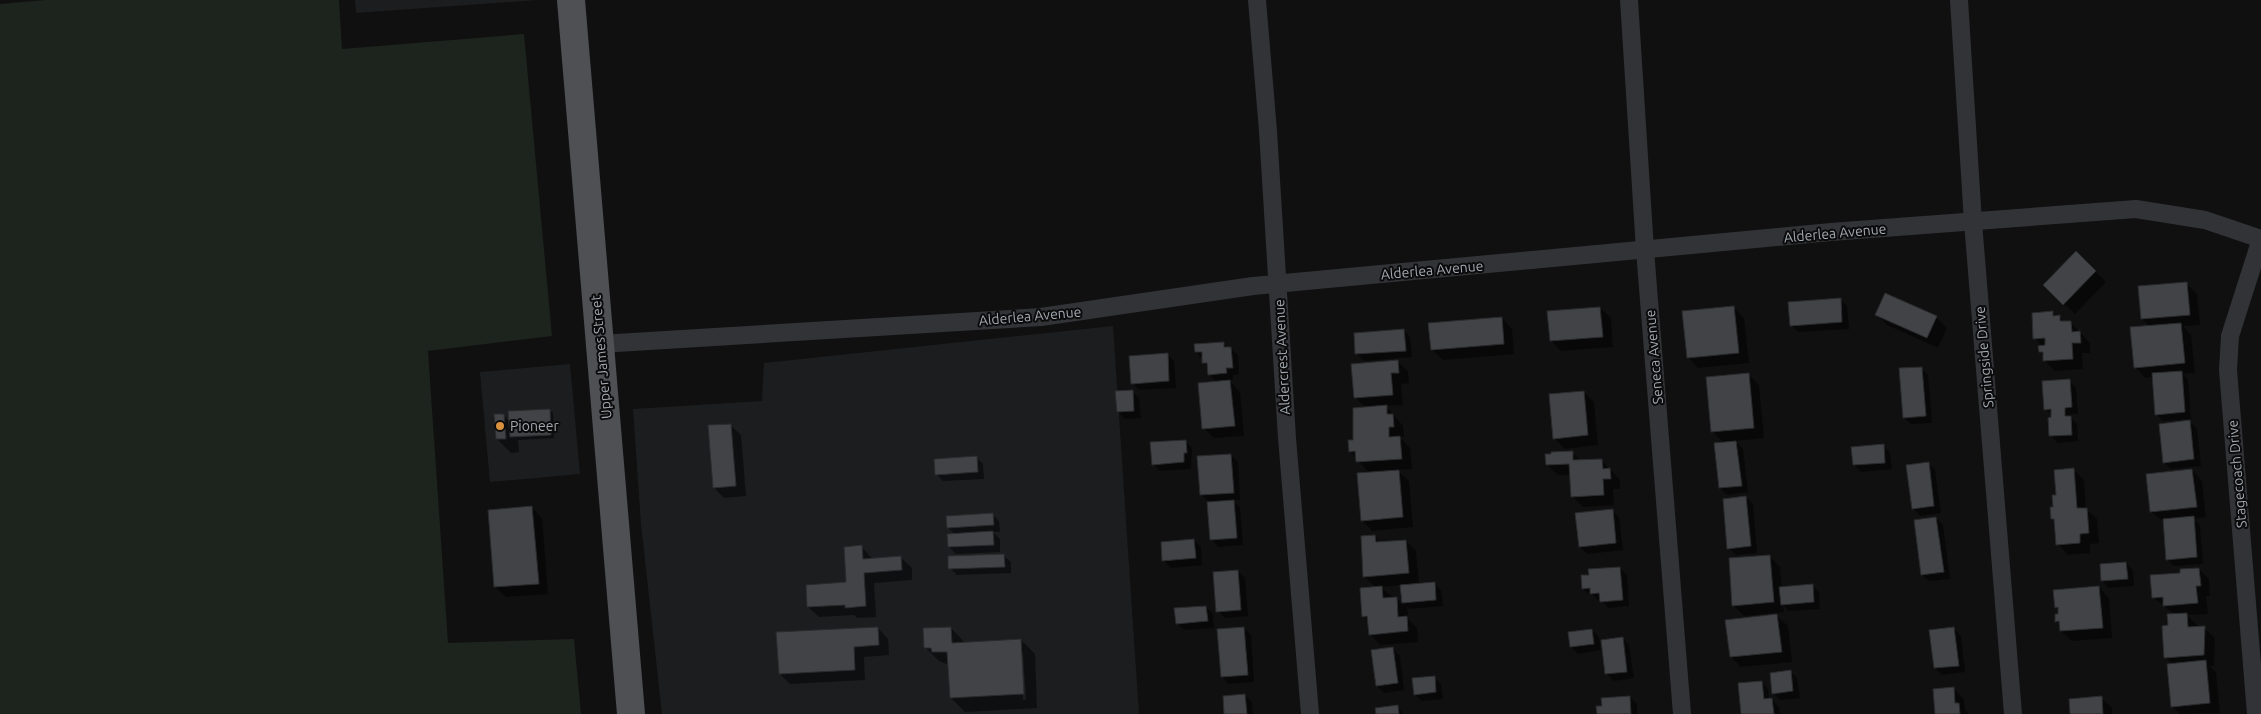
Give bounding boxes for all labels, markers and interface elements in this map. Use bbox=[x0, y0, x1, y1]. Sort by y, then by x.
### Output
street label: Alderlea Avenue bbox=[1783, 221, 1887, 245]
street label: Alderlea Avenue bbox=[1380, 258, 1484, 282]
street label: Upper James Street bbox=[588, 294, 614, 420]
street label: Aldercrest Avenue bbox=[1271, 299, 1293, 415]
street label: Alderlea Avenue bbox=[978, 304, 1082, 328]
street label: Springside Drive bbox=[1972, 306, 1996, 408]
street label: Seneca Avenue bbox=[1642, 309, 1666, 405]
place label: Pioneer bbox=[510, 418, 559, 434]
street label: Stagecoach Drive bbox=[2224, 419, 2250, 529]
marker: Pioneer bbox=[494, 420, 506, 432]

